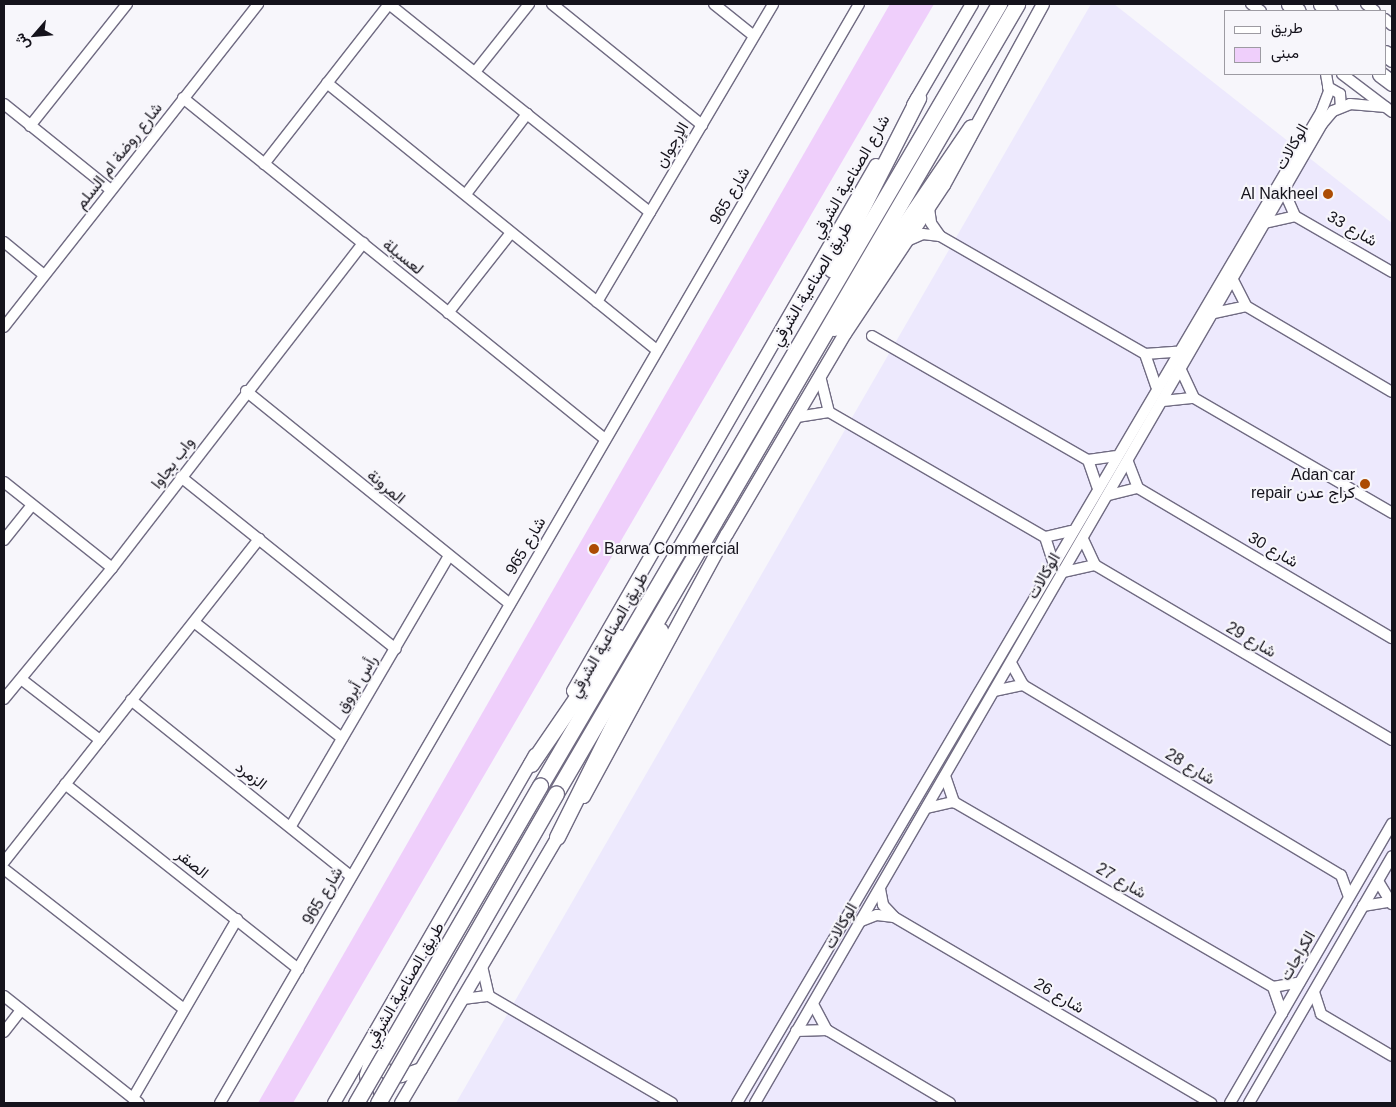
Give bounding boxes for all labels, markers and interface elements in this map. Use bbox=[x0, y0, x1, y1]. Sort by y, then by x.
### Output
north arrow bbox=[10, 10, 60, 60]
legend bbox=[1224, 10, 1386, 75]
text: طريق bbox=[1271, 19, 1303, 36]
text: ش bbox=[11, 31, 33, 53]
text: مبنى bbox=[1271, 44, 1299, 61]
street label: شارع روضة ام السلم bbox=[71, 99, 167, 213]
street label: شارع الصناعية الشرقي bbox=[808, 112, 894, 242]
street label: الإرجوان bbox=[651, 119, 693, 171]
street label: الوكالات bbox=[1271, 121, 1313, 173]
street label: شارع 965 bbox=[706, 164, 754, 228]
place label: Al Nakheel bbox=[1241, 184, 1318, 204]
marker: Al Nakheel bbox=[1322, 188, 1334, 200]
street label: شارع 33 bbox=[1324, 207, 1380, 251]
street label: طريق الصناعية الشرقي bbox=[767, 218, 857, 350]
street label: لعسيلة bbox=[379, 235, 427, 279]
street label: واب بجاوا bbox=[147, 433, 199, 493]
place label: Adan car repair كراج عدن bbox=[1251, 465, 1355, 503]
street label: المرونة bbox=[363, 466, 409, 508]
marker: Adan car repair كراج عدن bbox=[1359, 478, 1371, 490]
street label: شارع 965 bbox=[502, 514, 550, 578]
street label: شارع 30 bbox=[1245, 528, 1301, 572]
place label: Barwa Commercial bbox=[604, 539, 739, 559]
marker: Barwa Commercial bbox=[588, 543, 600, 555]
street label: الوكالات bbox=[1023, 550, 1065, 602]
street label: طريق الصناعية الشرقي bbox=[565, 569, 653, 701]
street label: شارع 29 bbox=[1223, 618, 1279, 662]
street label: رأس أبروق bbox=[332, 652, 382, 716]
street label: شارع 28 bbox=[1162, 745, 1218, 789]
street label: الزمرد bbox=[232, 758, 270, 794]
street label: الصقر bbox=[172, 845, 212, 883]
street label: شارع 27 bbox=[1093, 859, 1149, 903]
street label: شارع 965 bbox=[299, 864, 347, 928]
street label: الوكالات bbox=[820, 900, 862, 952]
street label: طريق الصناعية الشرقي bbox=[361, 919, 449, 1051]
street label: الكراجات bbox=[1276, 928, 1320, 984]
street label: شارع 26 bbox=[1031, 974, 1087, 1018]

